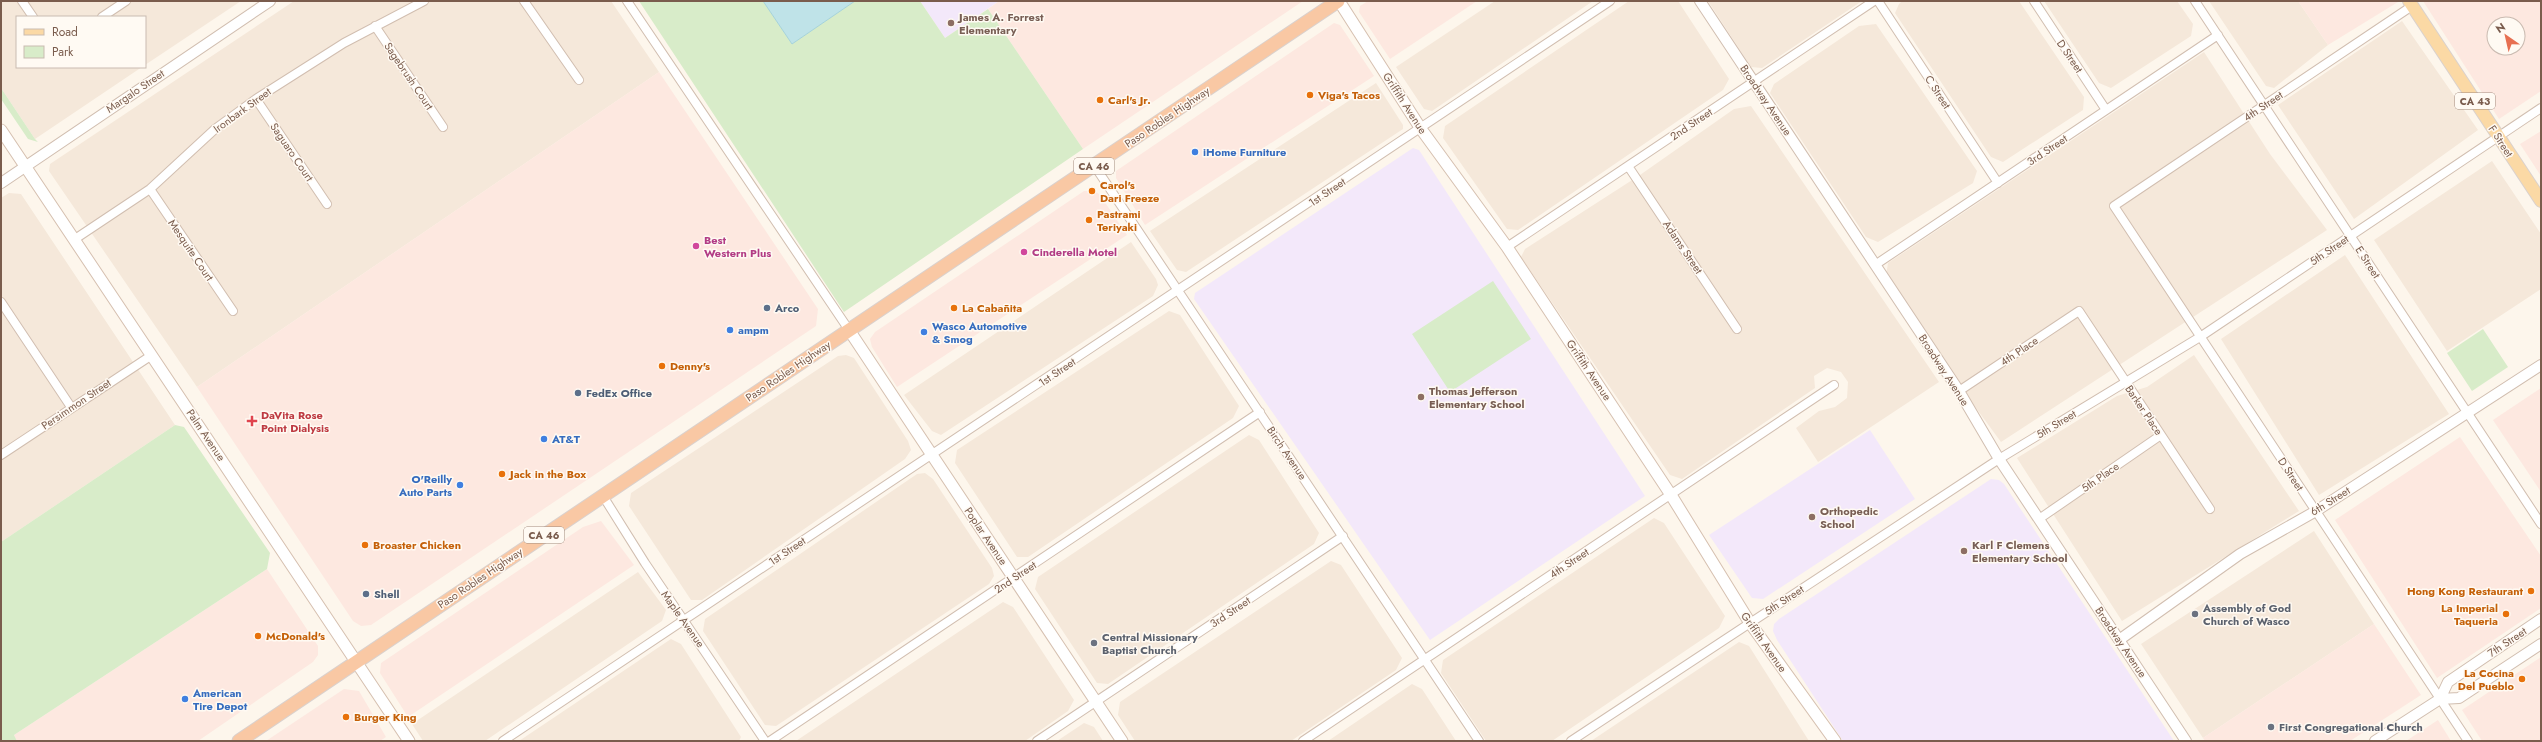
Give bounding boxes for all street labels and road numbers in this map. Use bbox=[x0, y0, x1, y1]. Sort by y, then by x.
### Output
street label: D Street bbox=[2053, 36, 2087, 76]
street label: Sagebrush Court bbox=[380, 39, 438, 113]
street label: Broadway Avenue bbox=[1736, 61, 1796, 139]
street label: Margalo Street bbox=[103, 65, 168, 116]
street label: Griffith Avenue bbox=[1379, 69, 1431, 137]
street label: C Street bbox=[1921, 72, 1955, 112]
street label: Ironbark Street bbox=[210, 83, 274, 136]
street label: Paso Robles Highway bbox=[1121, 83, 1213, 151]
street label: 4th Street bbox=[2240, 87, 2286, 125]
road number: CA 43 bbox=[2455, 93, 2495, 109]
street label: 2nd Street bbox=[1667, 104, 1716, 144]
street label: Saguaro Court bbox=[267, 120, 318, 185]
street label: F Street bbox=[2485, 122, 2517, 160]
street label: 3rd Street bbox=[2024, 130, 2071, 169]
road number: CA 46 bbox=[1074, 158, 1114, 174]
street label: 1st Street bbox=[1305, 174, 1349, 210]
street label: Mesquite Court bbox=[164, 216, 218, 284]
street label: Adams Street bbox=[1659, 217, 1707, 277]
street label: 5th Street bbox=[2306, 231, 2352, 269]
street label: E Street bbox=[2352, 243, 2385, 282]
street label: Broadway Avenue bbox=[1915, 331, 1973, 409]
street label: 4th Place bbox=[1997, 332, 2042, 370]
street label: Griffith Avenue bbox=[1563, 336, 1615, 404]
street label: Paso Robles Highway bbox=[742, 337, 834, 405]
street label: 1st Street bbox=[1035, 354, 1079, 390]
street label: Persimmon Street bbox=[38, 375, 114, 433]
street label: Barker Place bbox=[2121, 382, 2167, 439]
street label: Palm Avenue bbox=[183, 406, 229, 464]
street label: 5th Street bbox=[2033, 406, 2079, 442]
street label: Birch Avenue bbox=[1263, 423, 1311, 483]
street label: D Street bbox=[2274, 454, 2308, 494]
street label: 5th Place bbox=[2078, 458, 2122, 496]
street label: 6th Street bbox=[2307, 482, 2353, 520]
street label: Poplar Avenue bbox=[961, 504, 1012, 569]
road number: CA 46 bbox=[524, 527, 564, 543]
street label: 1st Street bbox=[765, 533, 809, 569]
street label: Paso Robles Highway bbox=[434, 544, 526, 612]
street label: 4th Street bbox=[1546, 544, 1592, 582]
street label: 2nd Street bbox=[991, 557, 1040, 597]
street label: 5th Street bbox=[1761, 581, 1807, 619]
street label: Maple Avenue bbox=[657, 587, 709, 651]
street label: 3rd Street bbox=[1207, 592, 1254, 631]
street label: Broadway Avenue bbox=[2091, 603, 2151, 681]
street label: Griffith Avenue bbox=[1737, 609, 1791, 676]
street label: 7th Street bbox=[2484, 623, 2530, 661]

